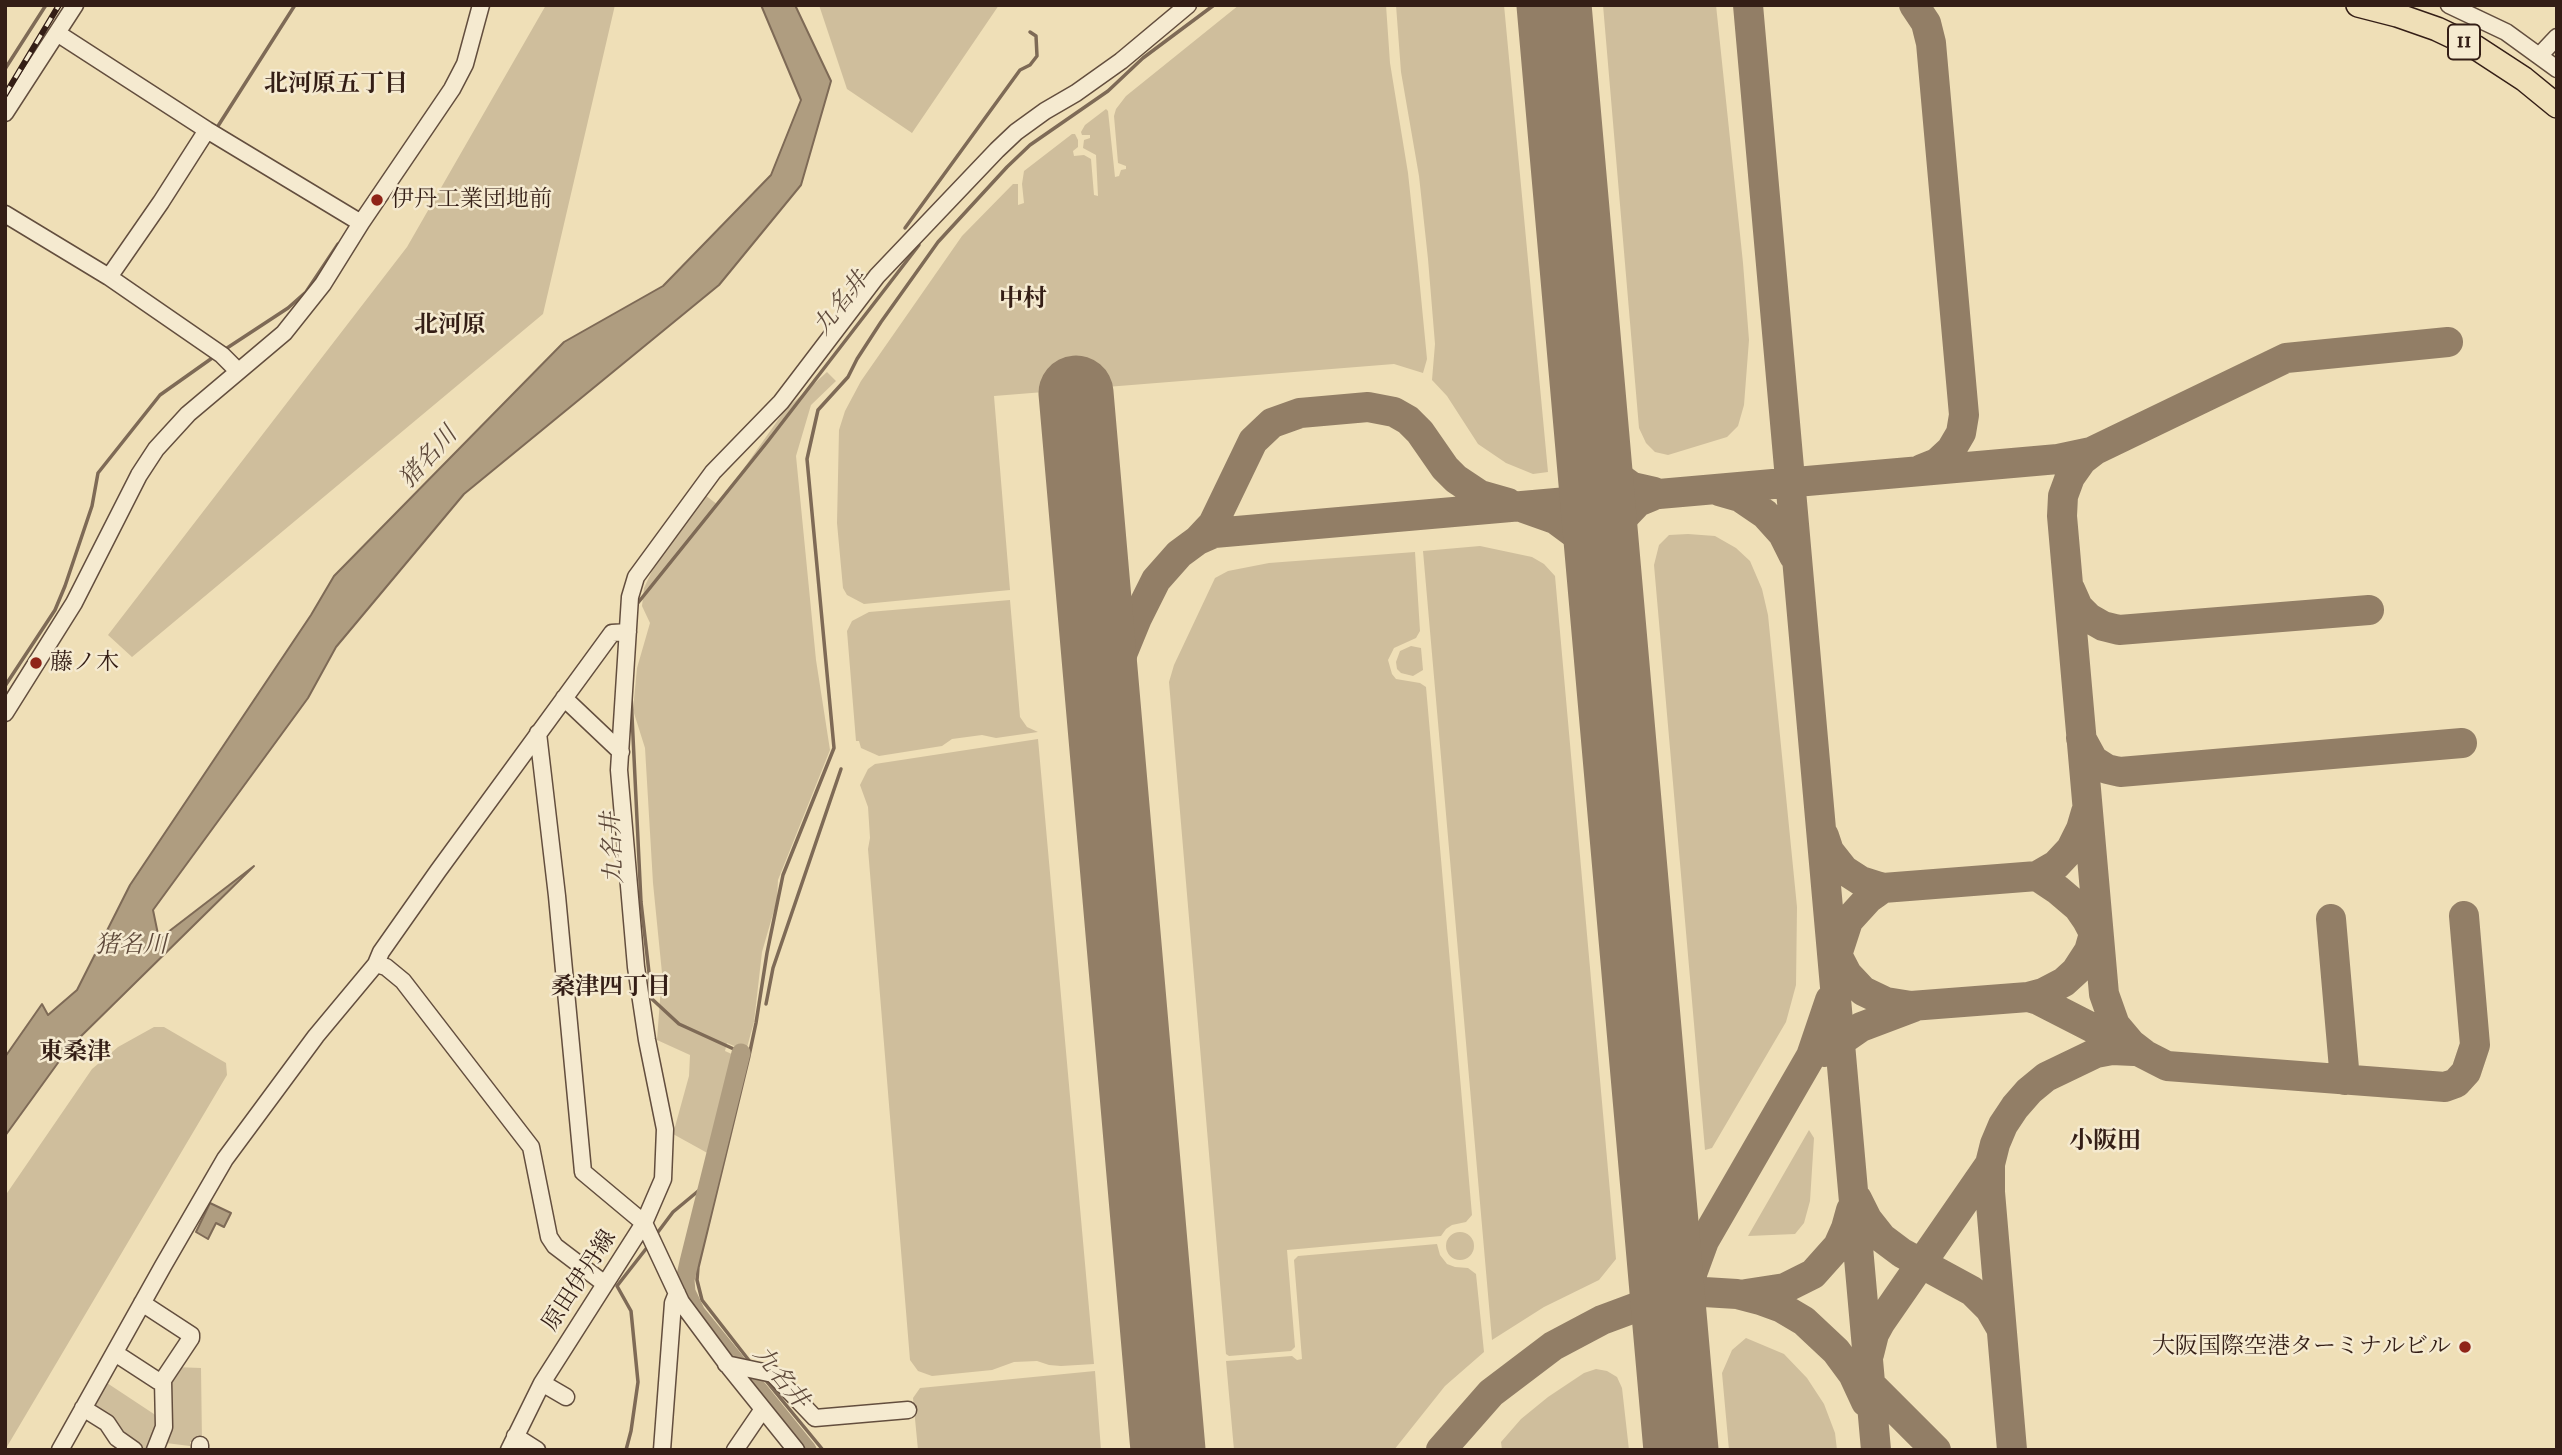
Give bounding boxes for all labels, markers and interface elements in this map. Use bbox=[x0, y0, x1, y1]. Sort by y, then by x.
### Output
road number: 11 bbox=[2448, 24, 2480, 60]
district label: 北河原五丁目 bbox=[264, 71, 408, 99]
place label: 伊丹工業団地前 bbox=[391, 186, 552, 214]
marker: 伊丹工業団地前 bbox=[369, 192, 385, 208]
water label: 九名井 bbox=[808, 267, 876, 341]
district label: 中村 bbox=[999, 286, 1047, 314]
district label: 北河原 bbox=[414, 312, 486, 340]
water label: 猪名川 bbox=[394, 422, 464, 494]
place label: 藤ノ木 bbox=[50, 649, 119, 677]
marker: 藤ノ木 bbox=[28, 655, 44, 671]
water label: 九名井 bbox=[598, 811, 630, 885]
water label: 猪名川 bbox=[95, 932, 167, 960]
district label: 桑津四丁目 bbox=[551, 974, 671, 1002]
district label: 東桑津 bbox=[39, 1039, 111, 1067]
district label: 小阪田 bbox=[2069, 1128, 2141, 1156]
street label: 原田伊丹線 bbox=[537, 1225, 623, 1337]
place label: 大阪国際空港ターミナルビル bbox=[2152, 1333, 2451, 1361]
marker: 大阪国際空港ターミナルビル bbox=[2457, 1339, 2473, 1355]
water label: 九名井 bbox=[746, 1341, 814, 1415]

